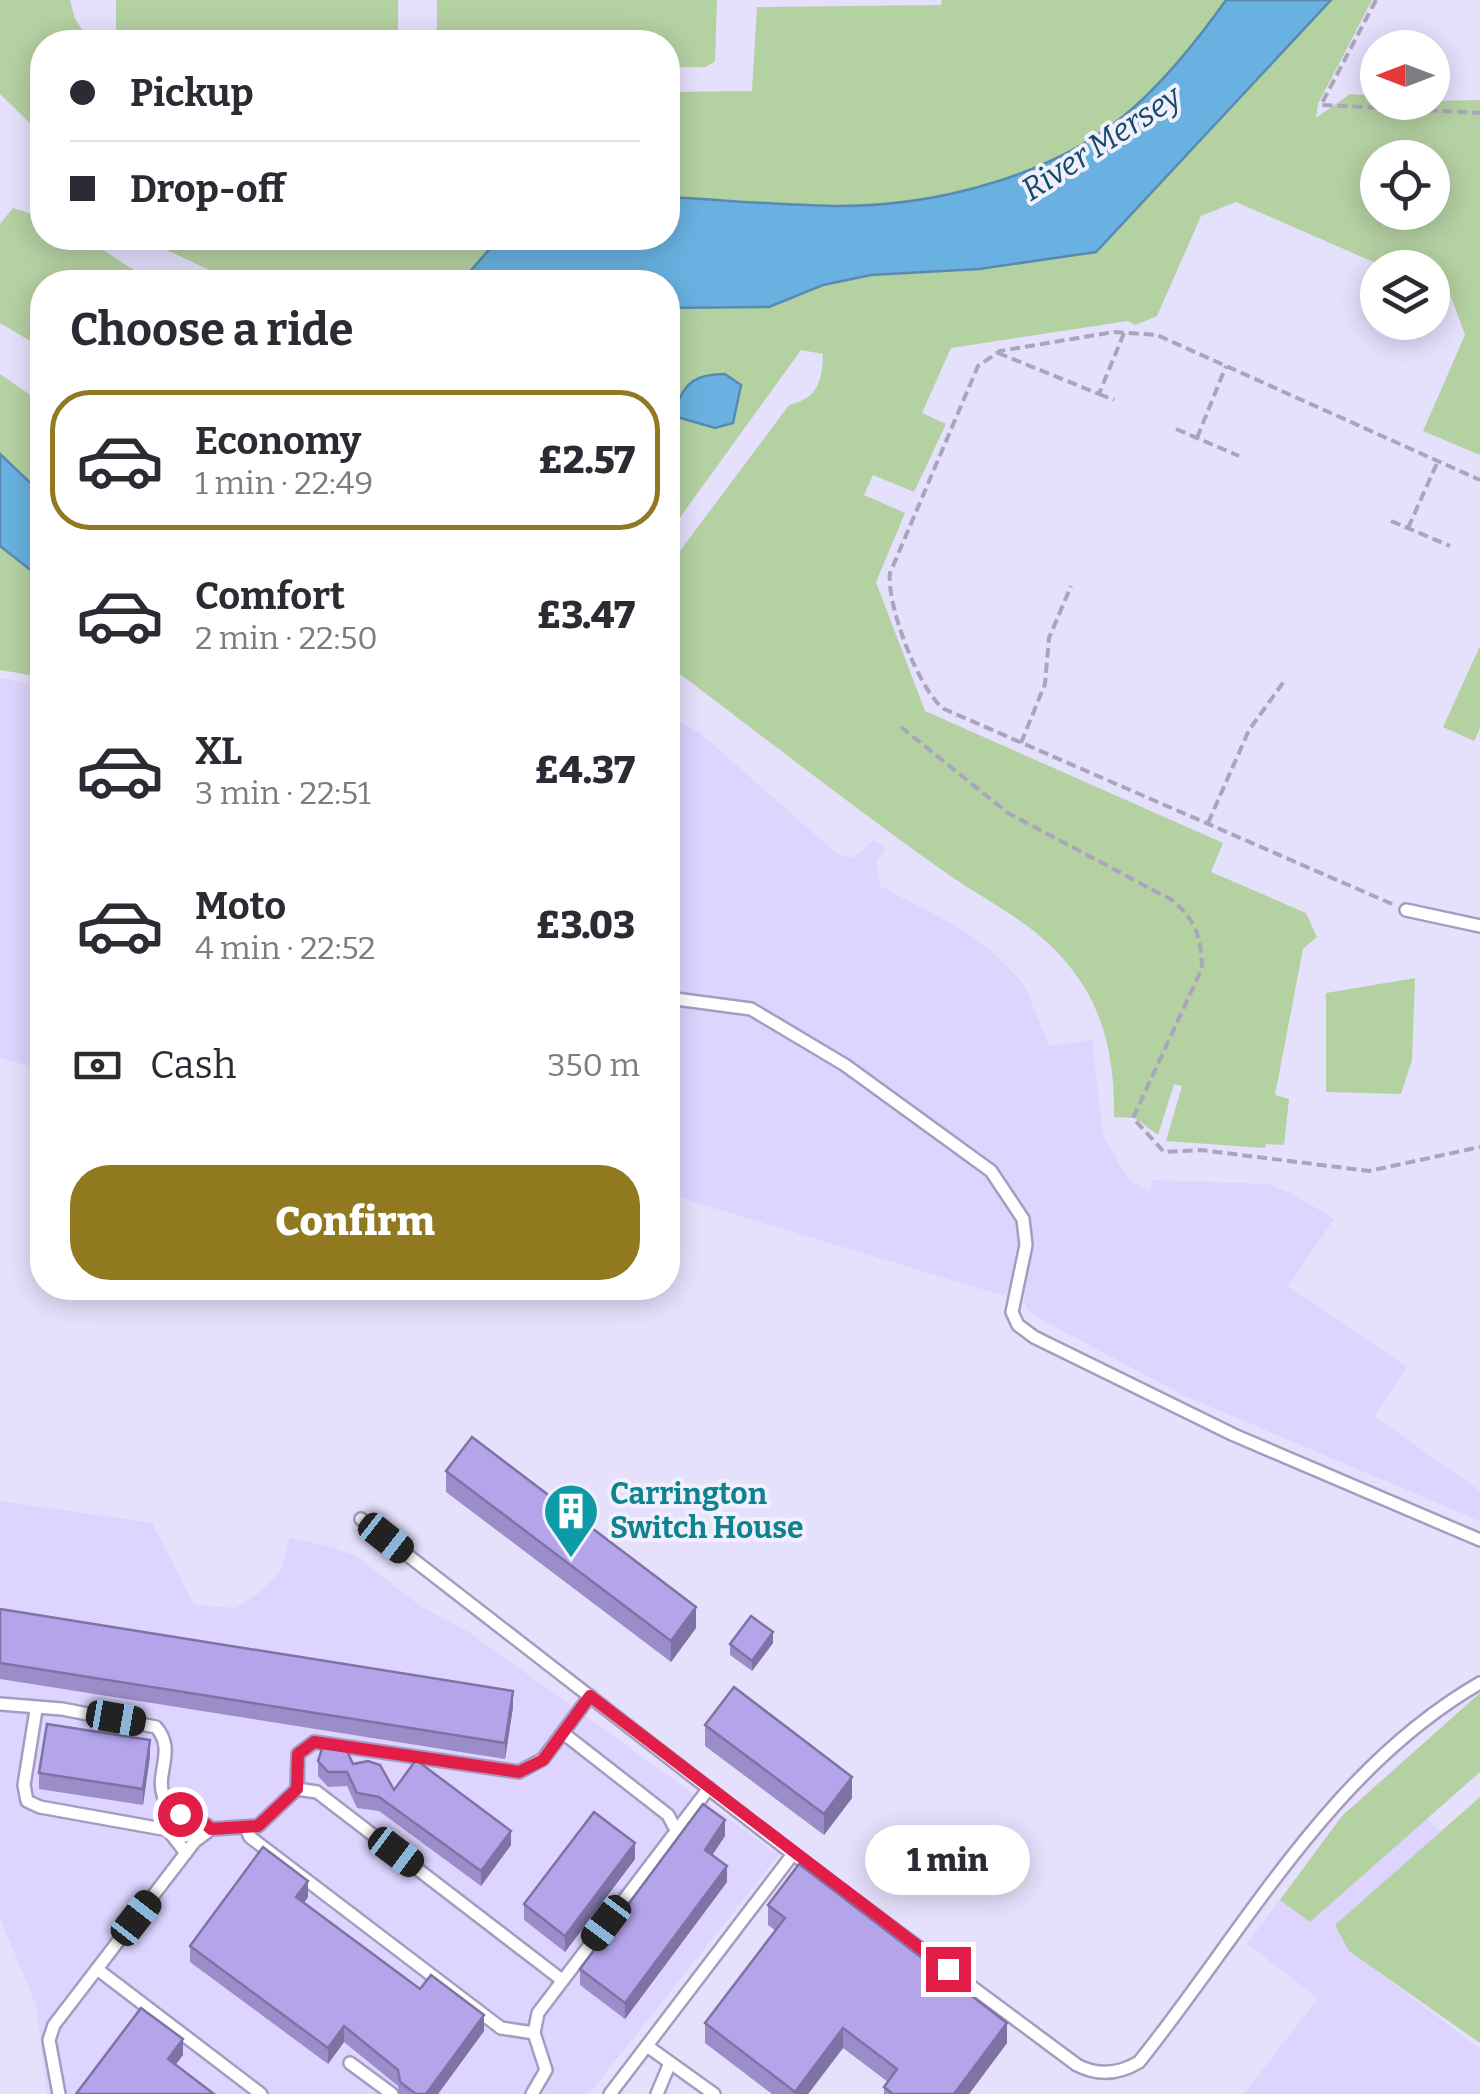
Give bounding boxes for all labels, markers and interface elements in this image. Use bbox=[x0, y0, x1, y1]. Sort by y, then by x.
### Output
north arrow bbox=[1360, 30, 1450, 120]
map controls bbox=[1360, 30, 1450, 340]
text: Pickup bbox=[130, 70, 254, 116]
water label: River Mersey bbox=[1014, 77, 1189, 209]
button: locate bbox=[1360, 140, 1450, 230]
text: Drop-off bbox=[130, 166, 285, 212]
button: layers bbox=[1360, 250, 1450, 340]
text: Choose a ride bbox=[70, 303, 353, 357]
icon: car bbox=[75, 415, 165, 505]
text: Economy bbox=[195, 418, 361, 464]
text: £2.57 bbox=[538, 437, 635, 483]
text: 1 min · 22:49 bbox=[195, 464, 373, 502]
icon: car bbox=[75, 570, 165, 660]
text: Comfort bbox=[195, 573, 345, 619]
text: £3.47 bbox=[537, 592, 635, 638]
text: 2 min · 22:50 bbox=[195, 619, 378, 657]
icon: car bbox=[75, 725, 165, 815]
text: XL bbox=[195, 728, 242, 774]
text: £4.37 bbox=[535, 747, 635, 793]
text: 3 min · 22:51 bbox=[195, 774, 371, 812]
icon: car bbox=[75, 880, 165, 970]
text: Moto bbox=[195, 883, 286, 929]
text: £3.03 bbox=[536, 902, 635, 948]
text: 4 min · 22:52 bbox=[195, 929, 376, 967]
icon: cash bbox=[70, 1038, 125, 1093]
text: Cash bbox=[150, 1042, 236, 1088]
text: 350 m bbox=[547, 1046, 640, 1084]
button: Confirm bbox=[70, 1165, 640, 1280]
place label: Carrington Switch House bbox=[610, 1476, 804, 1546]
building icon: Carrington Switch House bbox=[541, 1481, 601, 1560]
car bbox=[353, 1508, 419, 1568]
car bbox=[84, 1698, 148, 1738]
route start bbox=[158, 1792, 203, 1837]
car bbox=[363, 1822, 429, 1882]
callout: 1 min bbox=[866, 1824, 1030, 1894]
text: 1 min bbox=[907, 1841, 988, 1879]
car bbox=[106, 1885, 166, 1951]
car bbox=[576, 1890, 636, 1956]
route end bbox=[926, 1947, 971, 1992]

